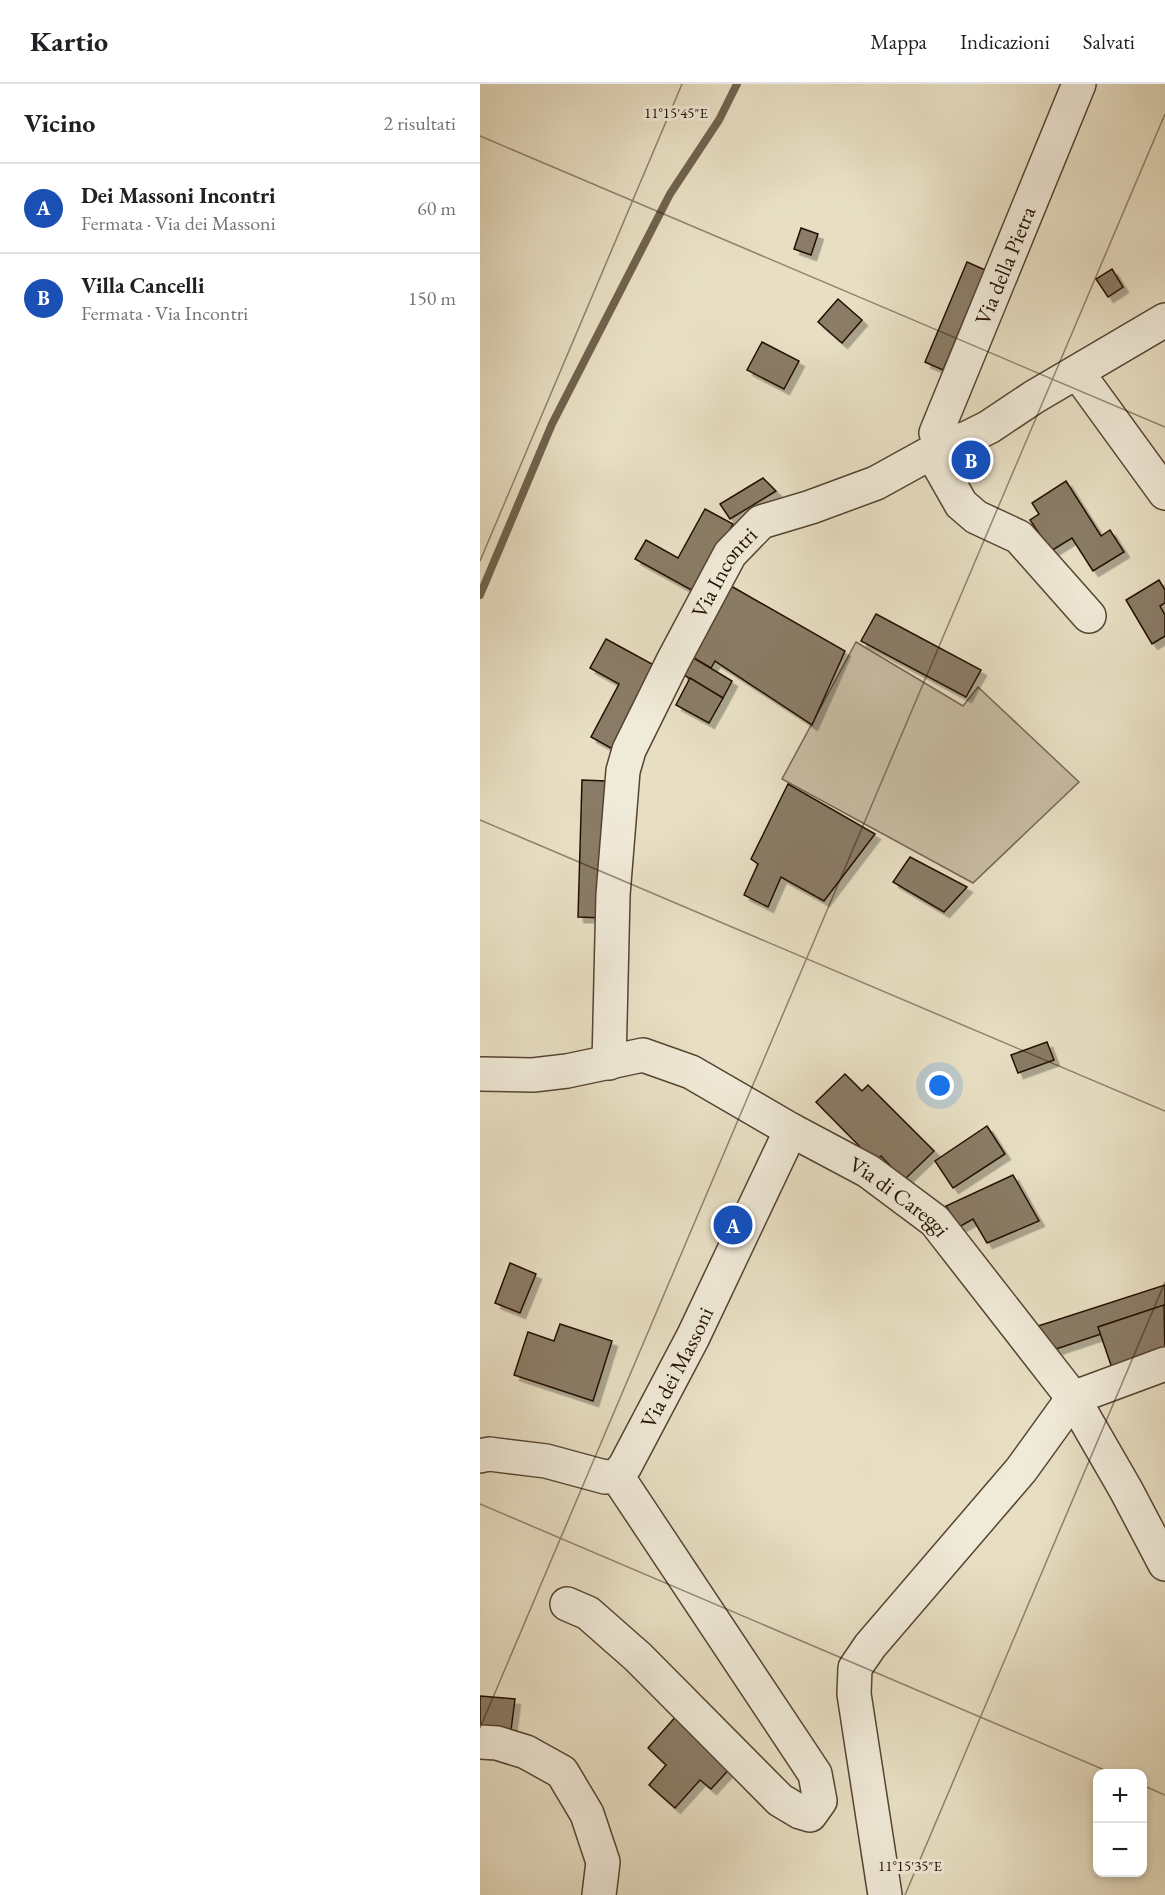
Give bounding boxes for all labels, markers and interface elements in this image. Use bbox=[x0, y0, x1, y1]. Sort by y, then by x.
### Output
text: Kartio bbox=[30, 23, 108, 59]
text: Mappa bbox=[870, 28, 927, 55]
text: Indicazioni bbox=[960, 28, 1050, 55]
text: Salvati bbox=[1083, 28, 1135, 55]
text: 11°15'45"E bbox=[644, 103, 709, 122]
text: Vicino bbox=[24, 106, 95, 140]
text: 2 risultati bbox=[384, 110, 456, 136]
text: Dei Massoni Incontri bbox=[81, 181, 276, 210]
text: A bbox=[36, 195, 51, 221]
text: 60 m bbox=[417, 195, 456, 221]
street label: Via della Pietra bbox=[967, 201, 1042, 329]
text: Fermata · Via dei Massoni bbox=[81, 210, 276, 236]
text: Villa Cancelli bbox=[81, 271, 204, 300]
text: B bbox=[37, 285, 50, 311]
text: 150 m bbox=[408, 285, 456, 311]
text: Fermata · Via Incontri bbox=[81, 300, 248, 326]
pin: B bbox=[952, 438, 990, 482]
street label: Via Incontri bbox=[684, 521, 763, 623]
your location bbox=[925, 1071, 954, 1100]
street label: Via di Careggi bbox=[844, 1149, 956, 1243]
pin: A bbox=[714, 1202, 752, 1248]
street label: Via dei Massoni bbox=[633, 1302, 720, 1433]
map controls bbox=[1093, 1769, 1147, 1877]
button: + bbox=[1093, 1769, 1147, 1823]
button: − bbox=[1093, 1823, 1147, 1877]
text: 11°15'35"E bbox=[878, 1856, 943, 1875]

